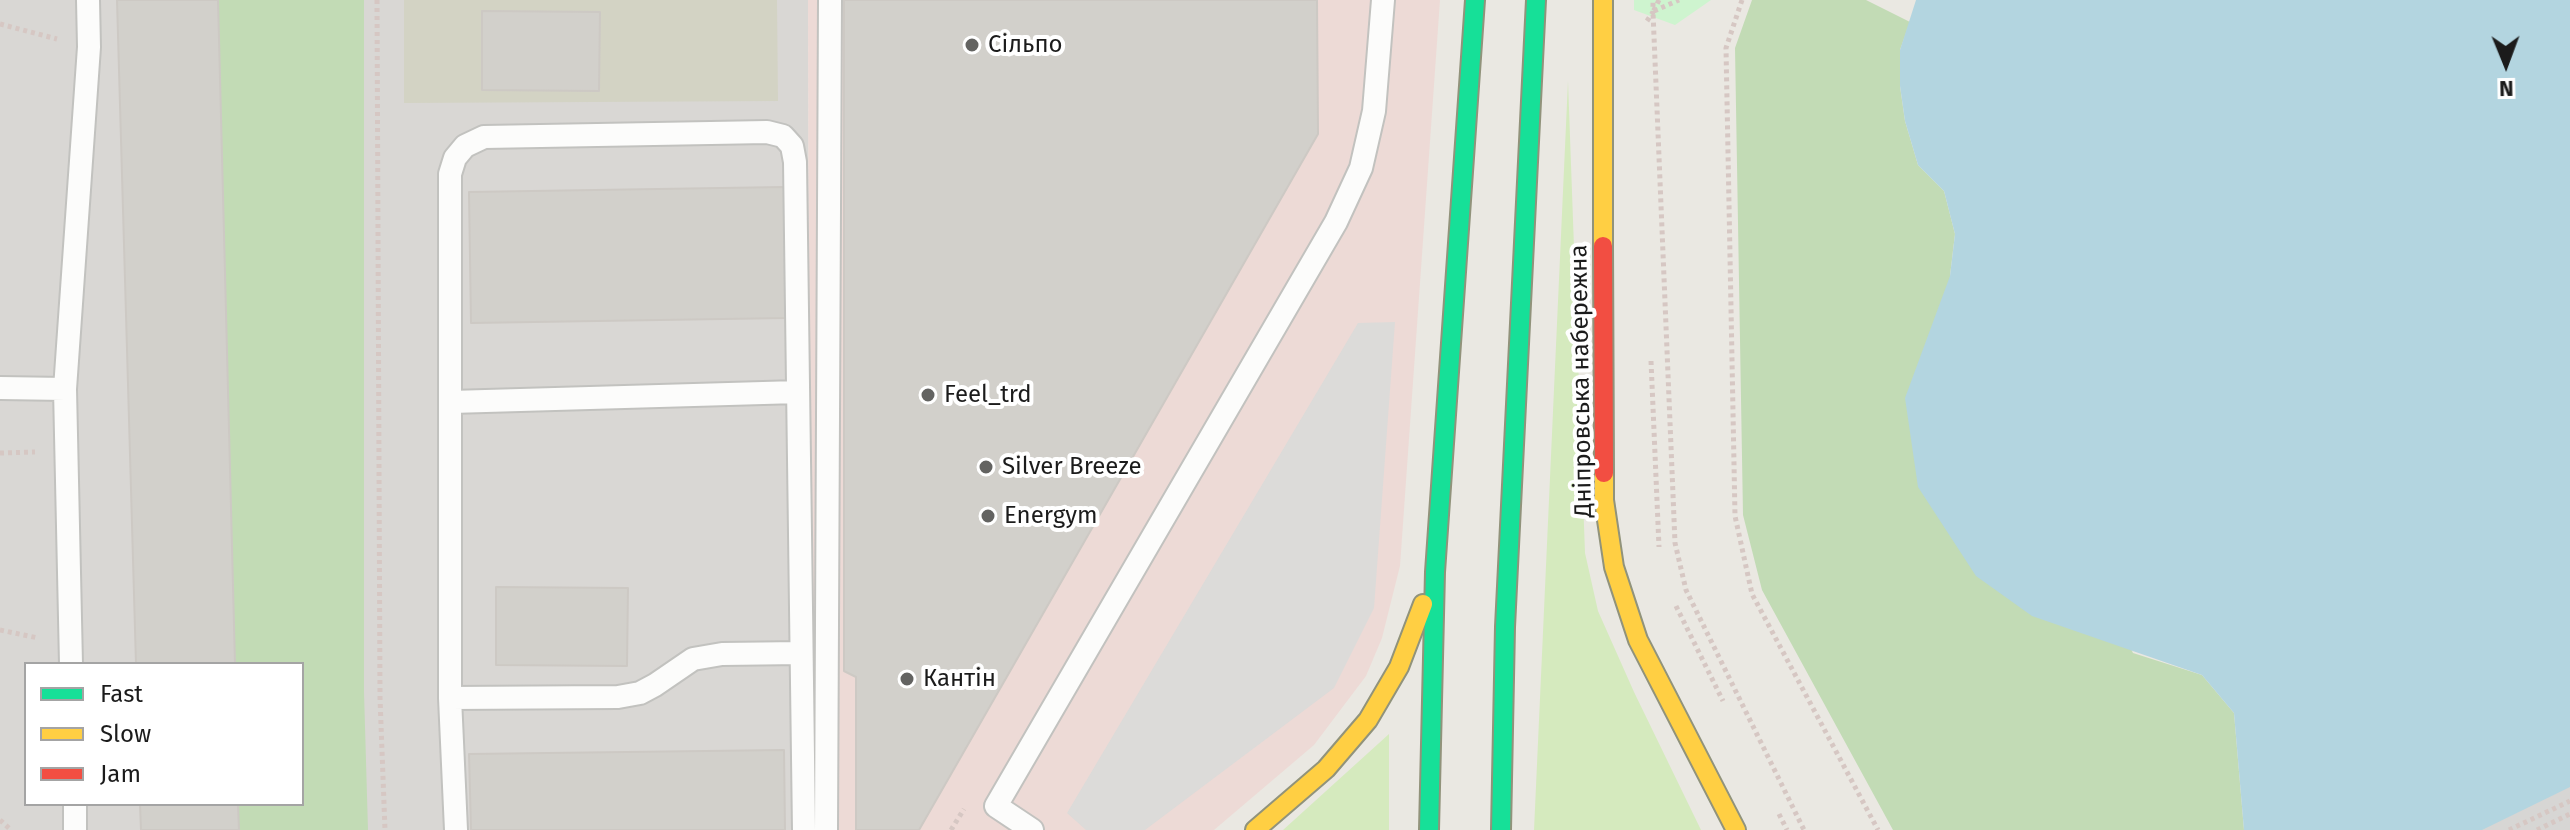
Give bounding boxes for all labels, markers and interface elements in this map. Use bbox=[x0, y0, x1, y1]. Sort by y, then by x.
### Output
north arrow bbox=[2466, 24, 2546, 104]
place label: Сільпо bbox=[988, 31, 1063, 59]
marker: Сільпо bbox=[963, 36, 981, 54]
text: N bbox=[2499, 75, 2514, 102]
street label: Дніпровська набережна bbox=[1565, 244, 1599, 518]
place label: Feel_trd bbox=[944, 381, 1032, 409]
marker: Feel_trd bbox=[919, 386, 937, 404]
place label: Silver Breeze bbox=[1002, 453, 1142, 481]
marker: Silver Breeze bbox=[977, 458, 995, 476]
place label: Energym bbox=[1004, 502, 1098, 530]
marker: Energym bbox=[979, 507, 997, 525]
legend bbox=[24, 662, 304, 806]
place label: Кантін bbox=[923, 665, 996, 693]
marker: Кантін bbox=[898, 670, 916, 688]
text: Fast bbox=[100, 680, 143, 708]
text: Slow bbox=[100, 720, 151, 748]
text: Jam bbox=[100, 760, 141, 788]

